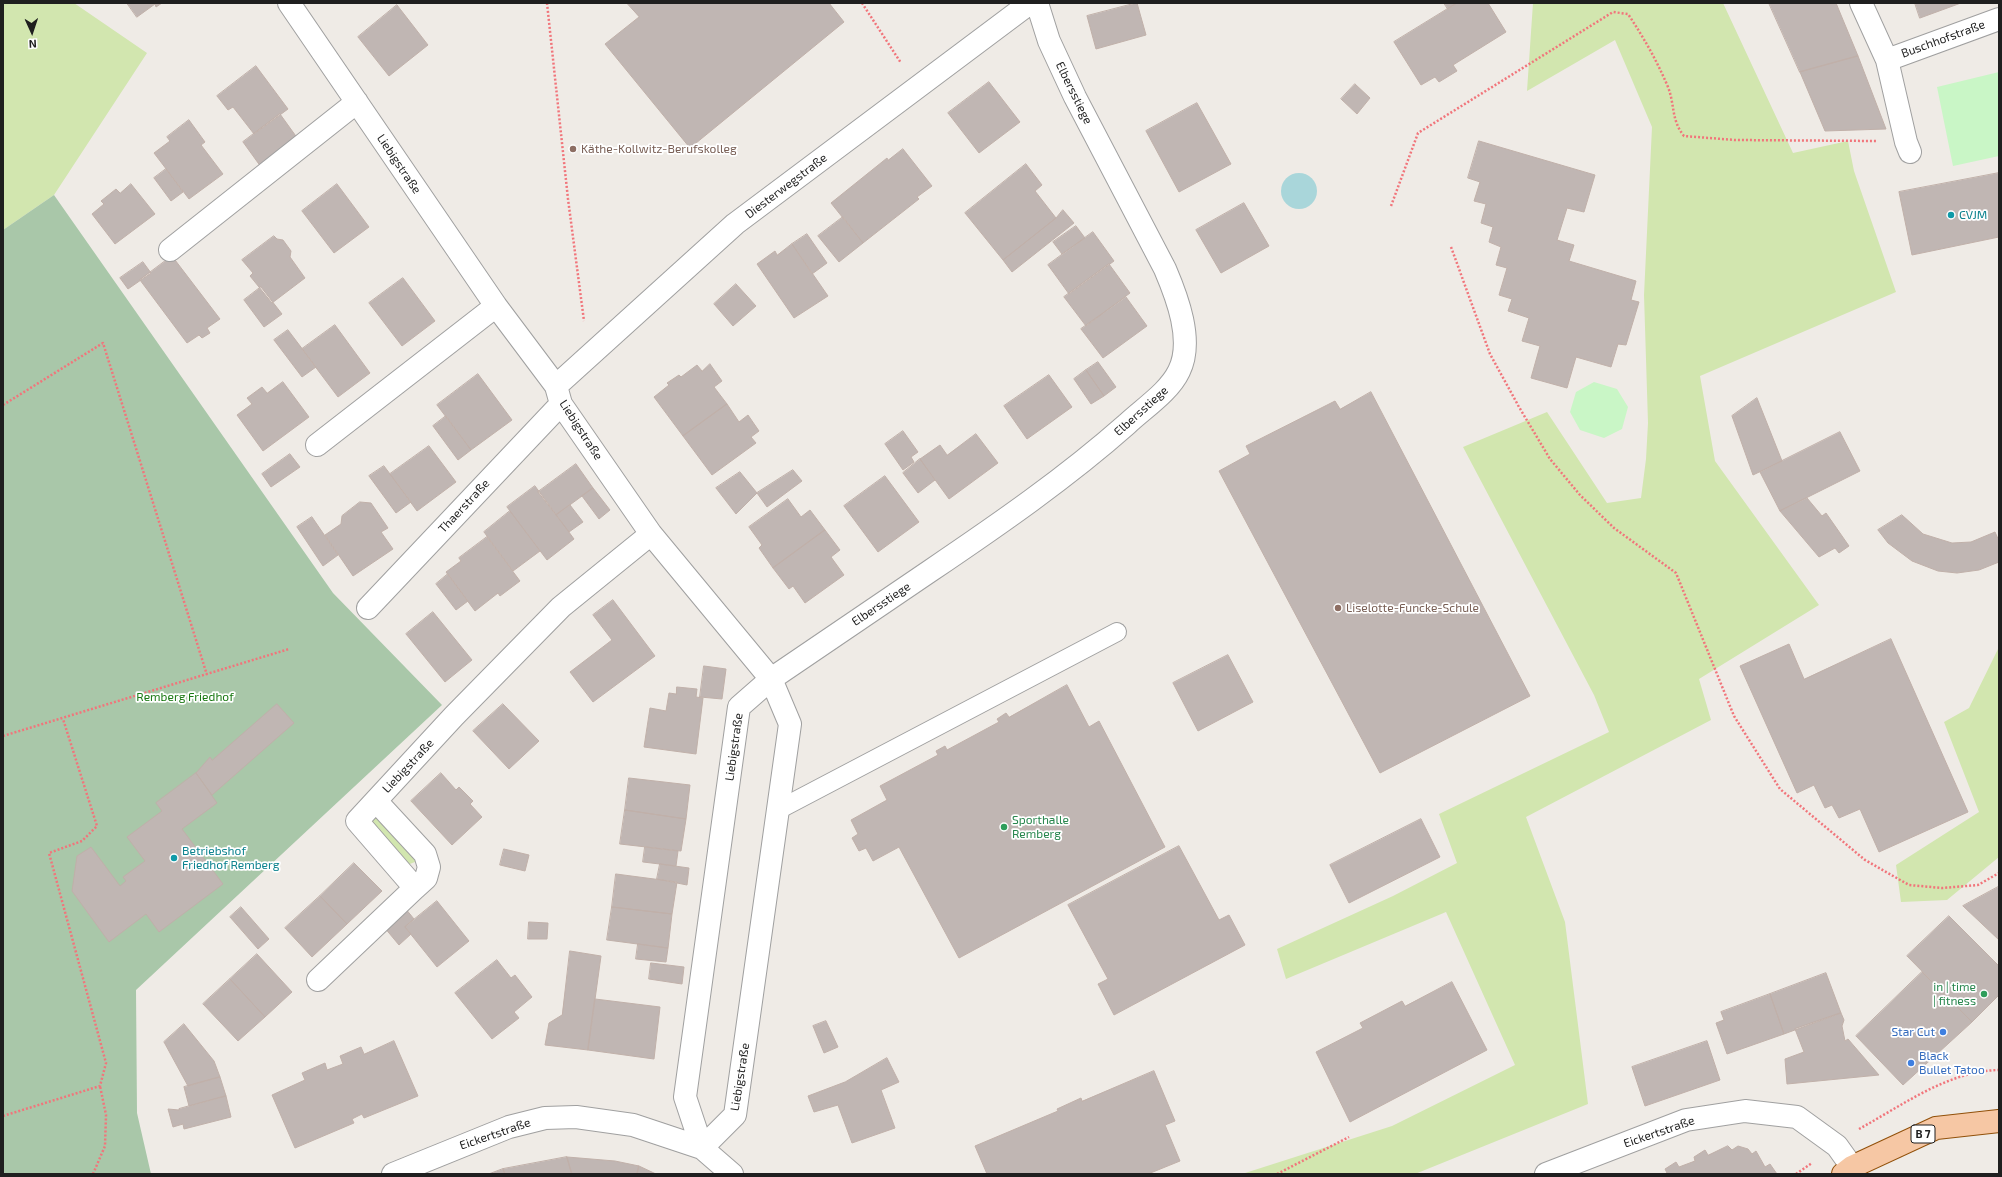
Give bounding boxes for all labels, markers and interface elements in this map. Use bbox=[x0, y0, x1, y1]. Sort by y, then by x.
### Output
north arrow bbox=[12, 12, 52, 52]
street label: Buschhofstraße bbox=[1899, 17, 1987, 61]
text: N bbox=[28, 38, 37, 51]
street label: Elbersstiege bbox=[1053, 59, 1095, 127]
street label: Liebigstraße bbox=[374, 131, 424, 197]
place label: Käthe-Kollwitz-Berufskolleg bbox=[581, 142, 737, 156]
marker: Käthe-Kollwitz-Berufskolleg bbox=[568, 144, 578, 154]
street label: Diesterwegstraße bbox=[742, 150, 830, 222]
place label: CVJM bbox=[1959, 208, 1987, 222]
marker: CVJM bbox=[1946, 210, 1956, 220]
street label: Elbersstiege bbox=[1111, 383, 1171, 439]
street label: Liebigstraße bbox=[556, 397, 606, 463]
street label: Thaerstraße bbox=[435, 476, 493, 536]
street label: Elbersstiege bbox=[849, 579, 913, 629]
place label: Liselotte-Funcke-Schule bbox=[1346, 601, 1479, 615]
marker: Liselotte-Funcke-Schule bbox=[1333, 603, 1343, 613]
park label: Remberg Friedhof bbox=[136, 690, 234, 704]
street label: Liebigstraße bbox=[722, 712, 746, 782]
street label: Liebigstraße bbox=[379, 736, 437, 796]
place label: Sporthalle Remberg bbox=[1012, 813, 1069, 841]
marker: Sporthalle Remberg bbox=[999, 822, 1009, 832]
place label: Betriebshof Friedhof Remberg bbox=[182, 844, 279, 872]
marker: Betriebshof Friedhof Remberg bbox=[169, 853, 179, 863]
place label: in | time | fitness bbox=[1933, 980, 1976, 1008]
marker: in | time | fitness bbox=[1979, 989, 1989, 999]
place label: Star Cut bbox=[1891, 1025, 1935, 1039]
marker: Star Cut bbox=[1938, 1027, 1948, 1037]
street label: Liebigstraße bbox=[728, 1042, 752, 1112]
place label: Black Bullet Tatoo bbox=[1919, 1049, 1985, 1077]
marker: Black Bullet Tatoo bbox=[1906, 1058, 1916, 1068]
street label: Eickertstraße bbox=[1622, 1113, 1696, 1151]
street label: Eickertstraße bbox=[458, 1115, 532, 1153]
road number: B 7 bbox=[1911, 1125, 1935, 1143]

